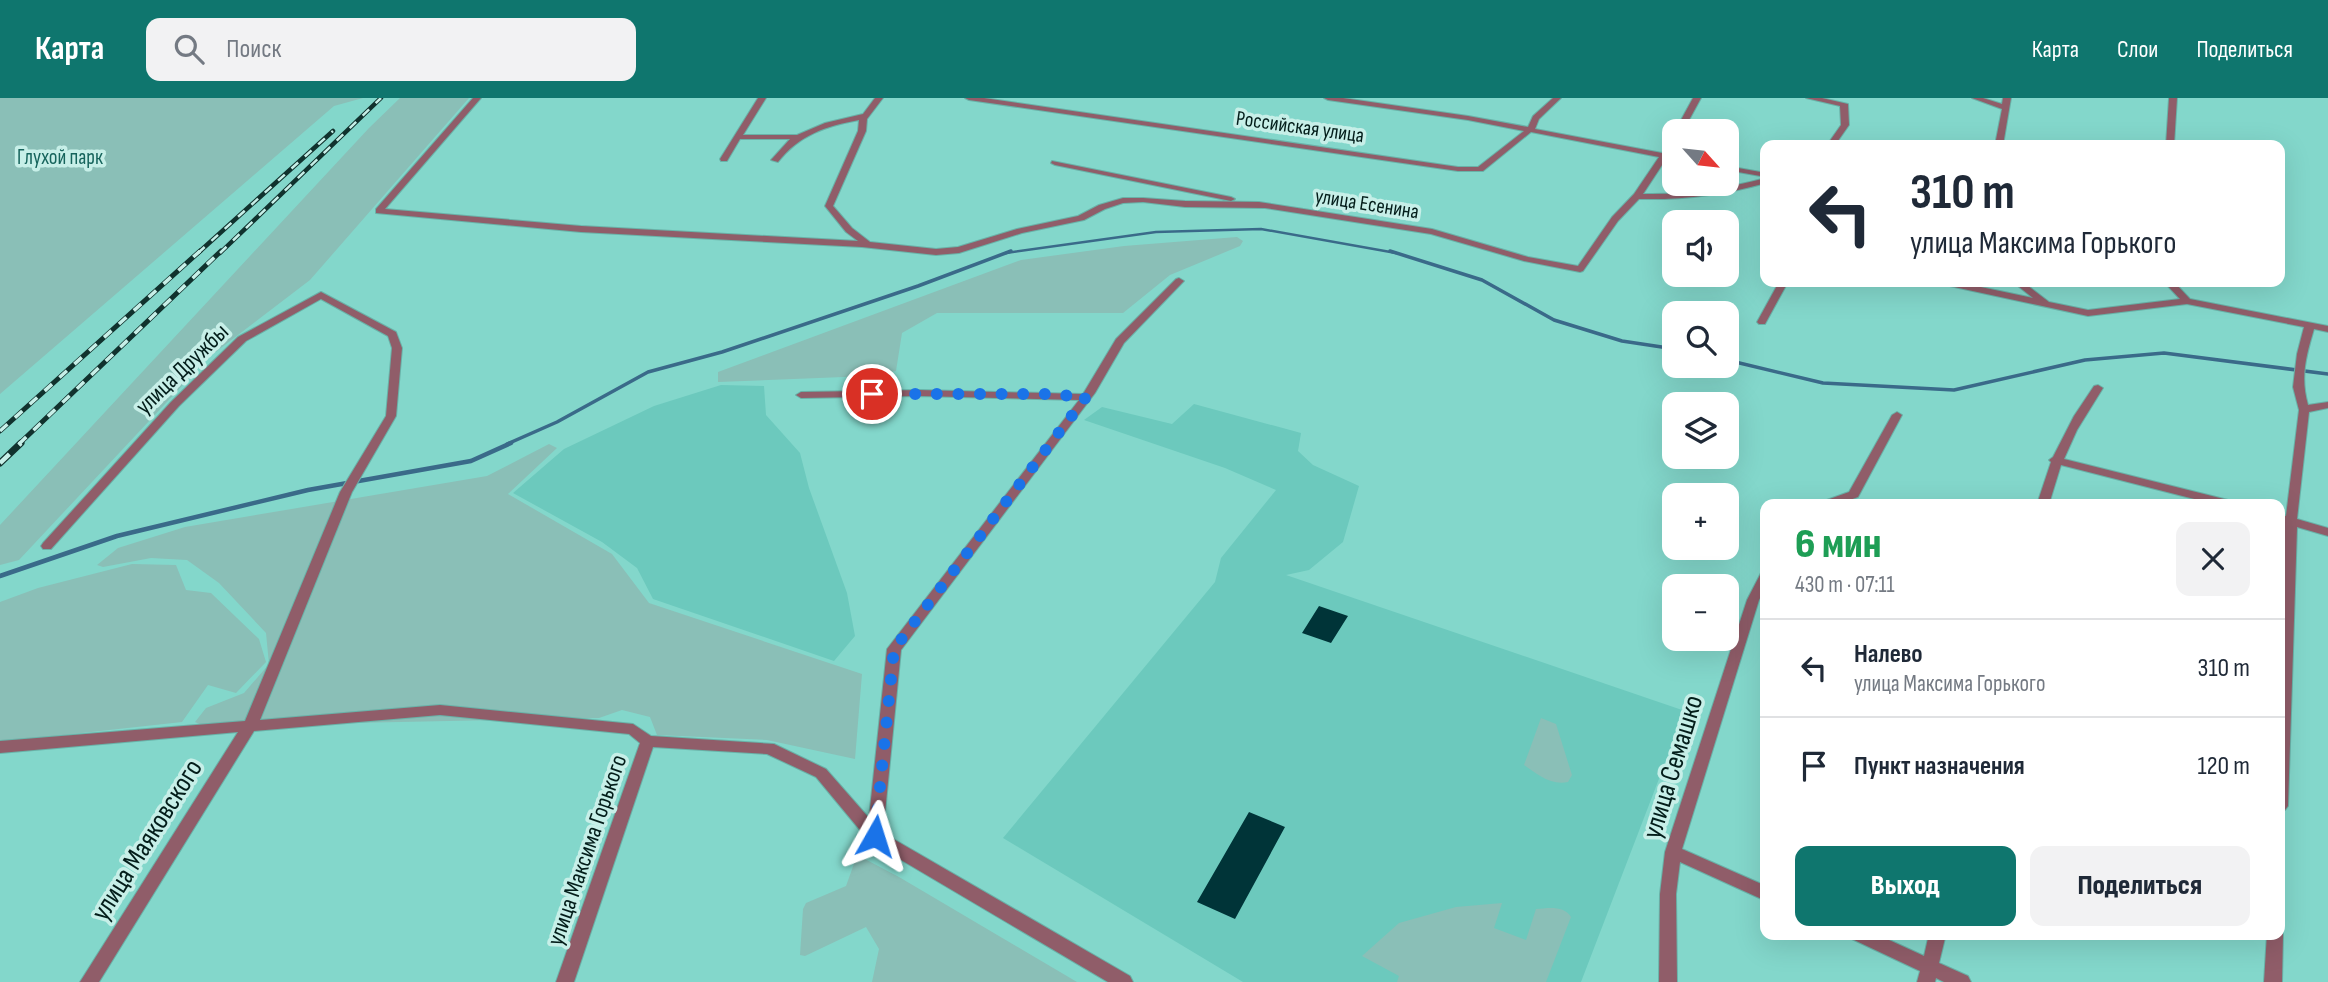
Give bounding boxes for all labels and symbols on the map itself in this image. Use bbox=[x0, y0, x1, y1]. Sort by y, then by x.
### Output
street label: Российская улица bbox=[1234, 106, 1366, 148]
north arrow bbox=[1662, 119, 1740, 196]
park label: Глухой парк bbox=[17, 145, 103, 170]
street label: улица Есенина bbox=[1313, 183, 1421, 225]
street label: улица Дружбы bbox=[129, 317, 235, 421]
pin bbox=[842, 364, 902, 424]
street label: улица Семашко bbox=[1636, 691, 1710, 843]
street label: улица Максима Горького bbox=[541, 751, 633, 949]
street label: улица Маяковского bbox=[84, 753, 210, 927]
position arrow bbox=[838, 799, 912, 873]

